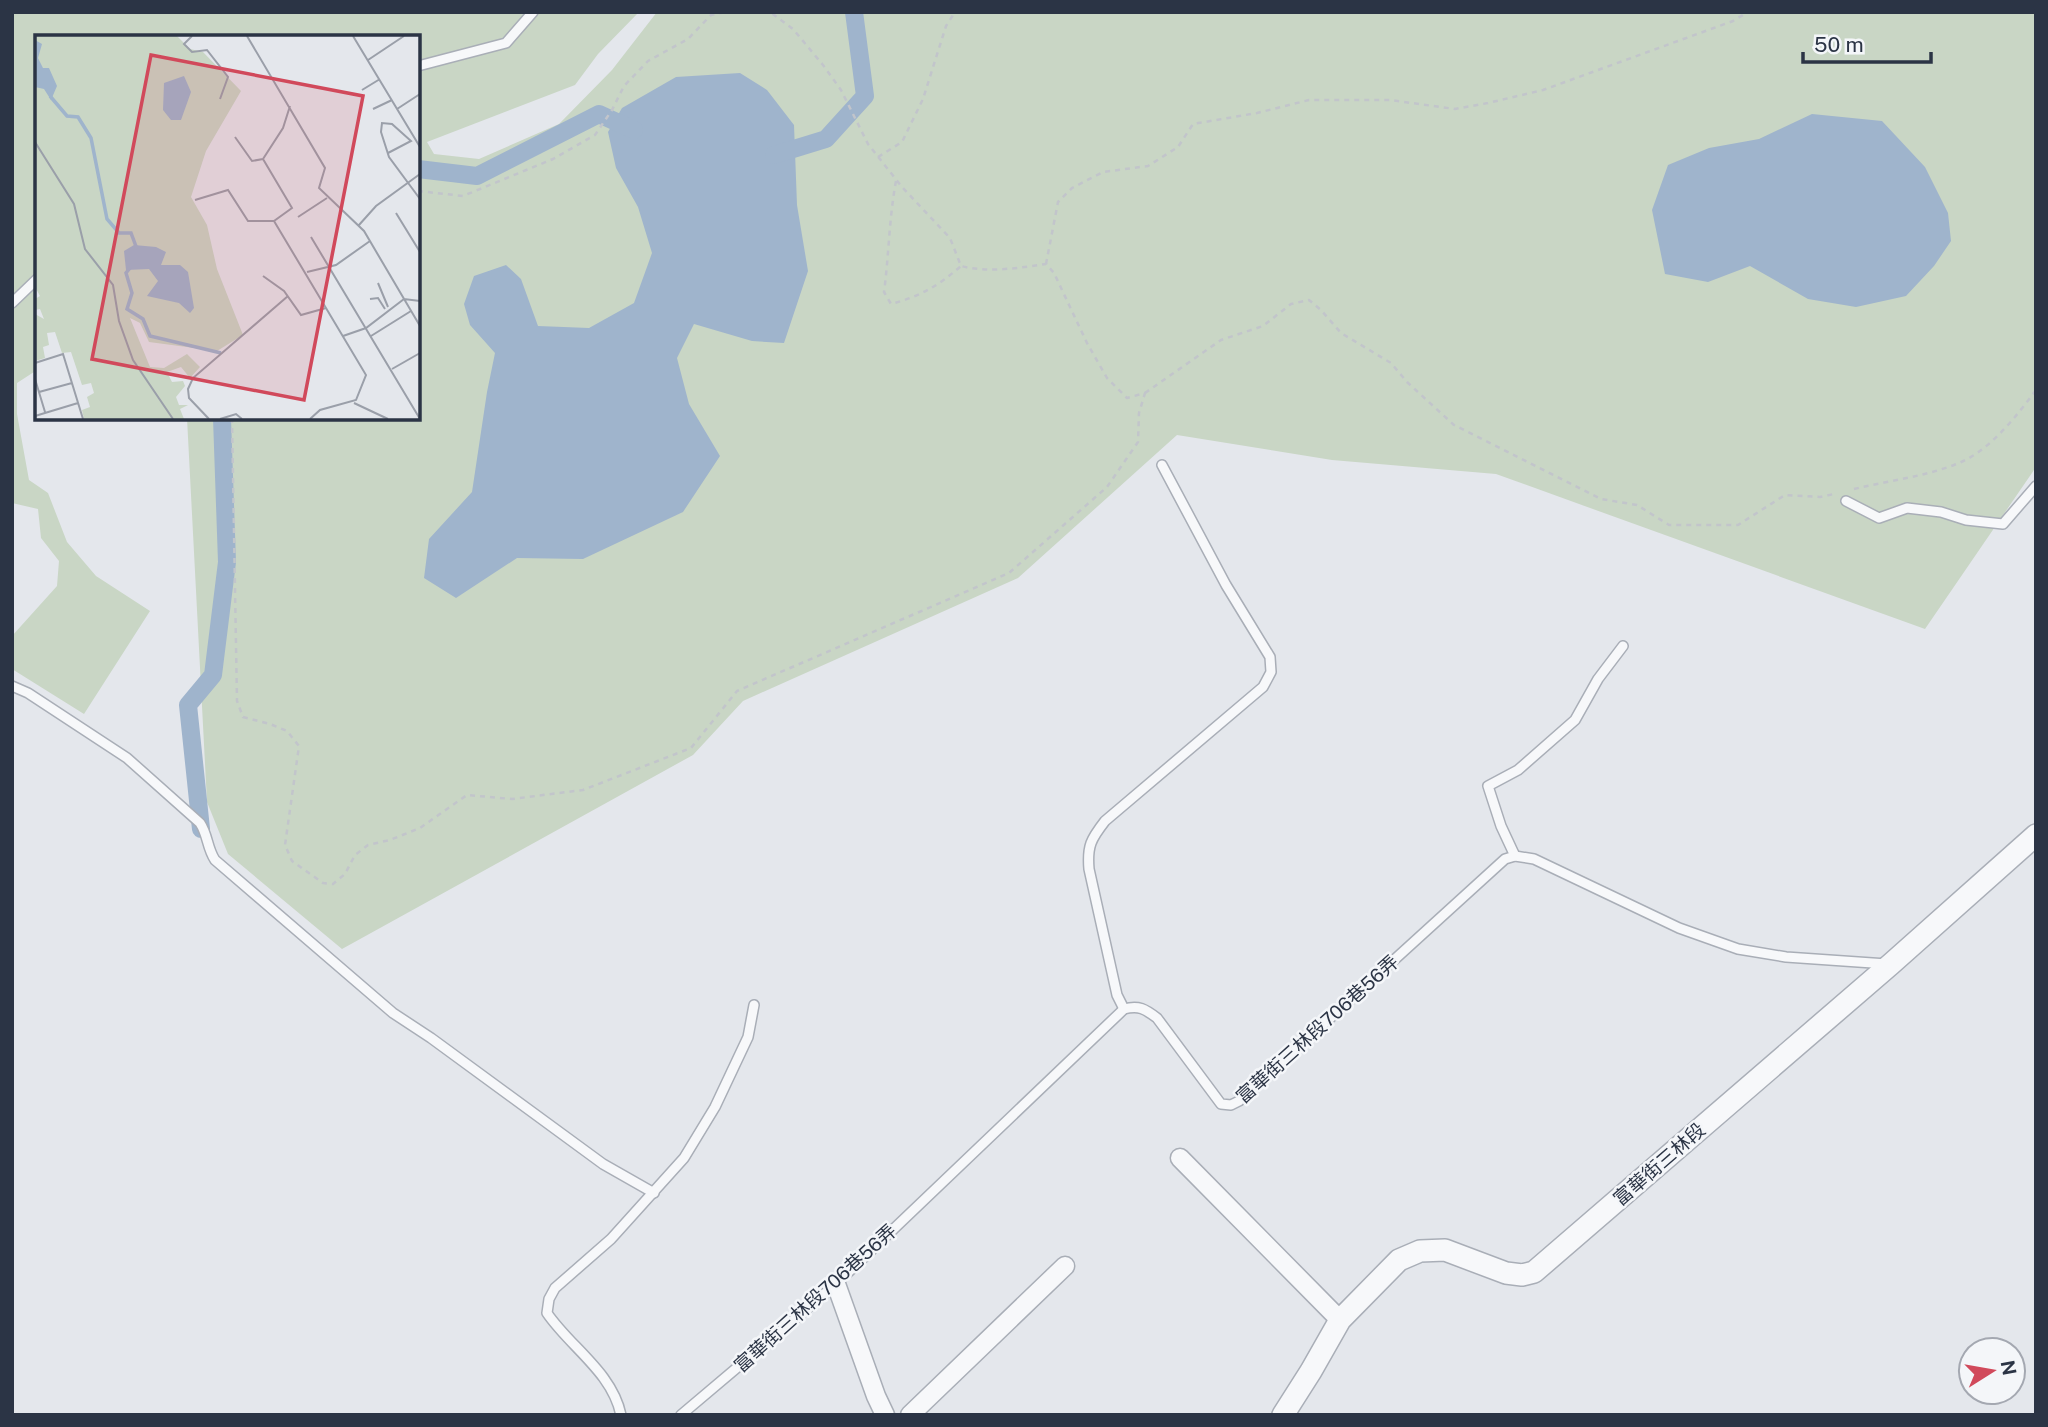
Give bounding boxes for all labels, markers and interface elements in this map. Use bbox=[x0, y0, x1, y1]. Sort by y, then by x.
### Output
scale bar bbox=[1803, 21, 1931, 65]
text: 50 m bbox=[1814, 32, 1864, 57]
inset map bbox=[35, 35, 420, 420]
street label: 富華街三林段706巷56弄 bbox=[1231, 950, 1403, 1108]
street label: 富華街三林段 bbox=[1609, 1118, 1709, 1210]
street label: 富華街三林段706巷56弄 bbox=[729, 1219, 901, 1377]
north arrow bbox=[1957, 1336, 2027, 1406]
text: N bbox=[1996, 1358, 2021, 1377]

